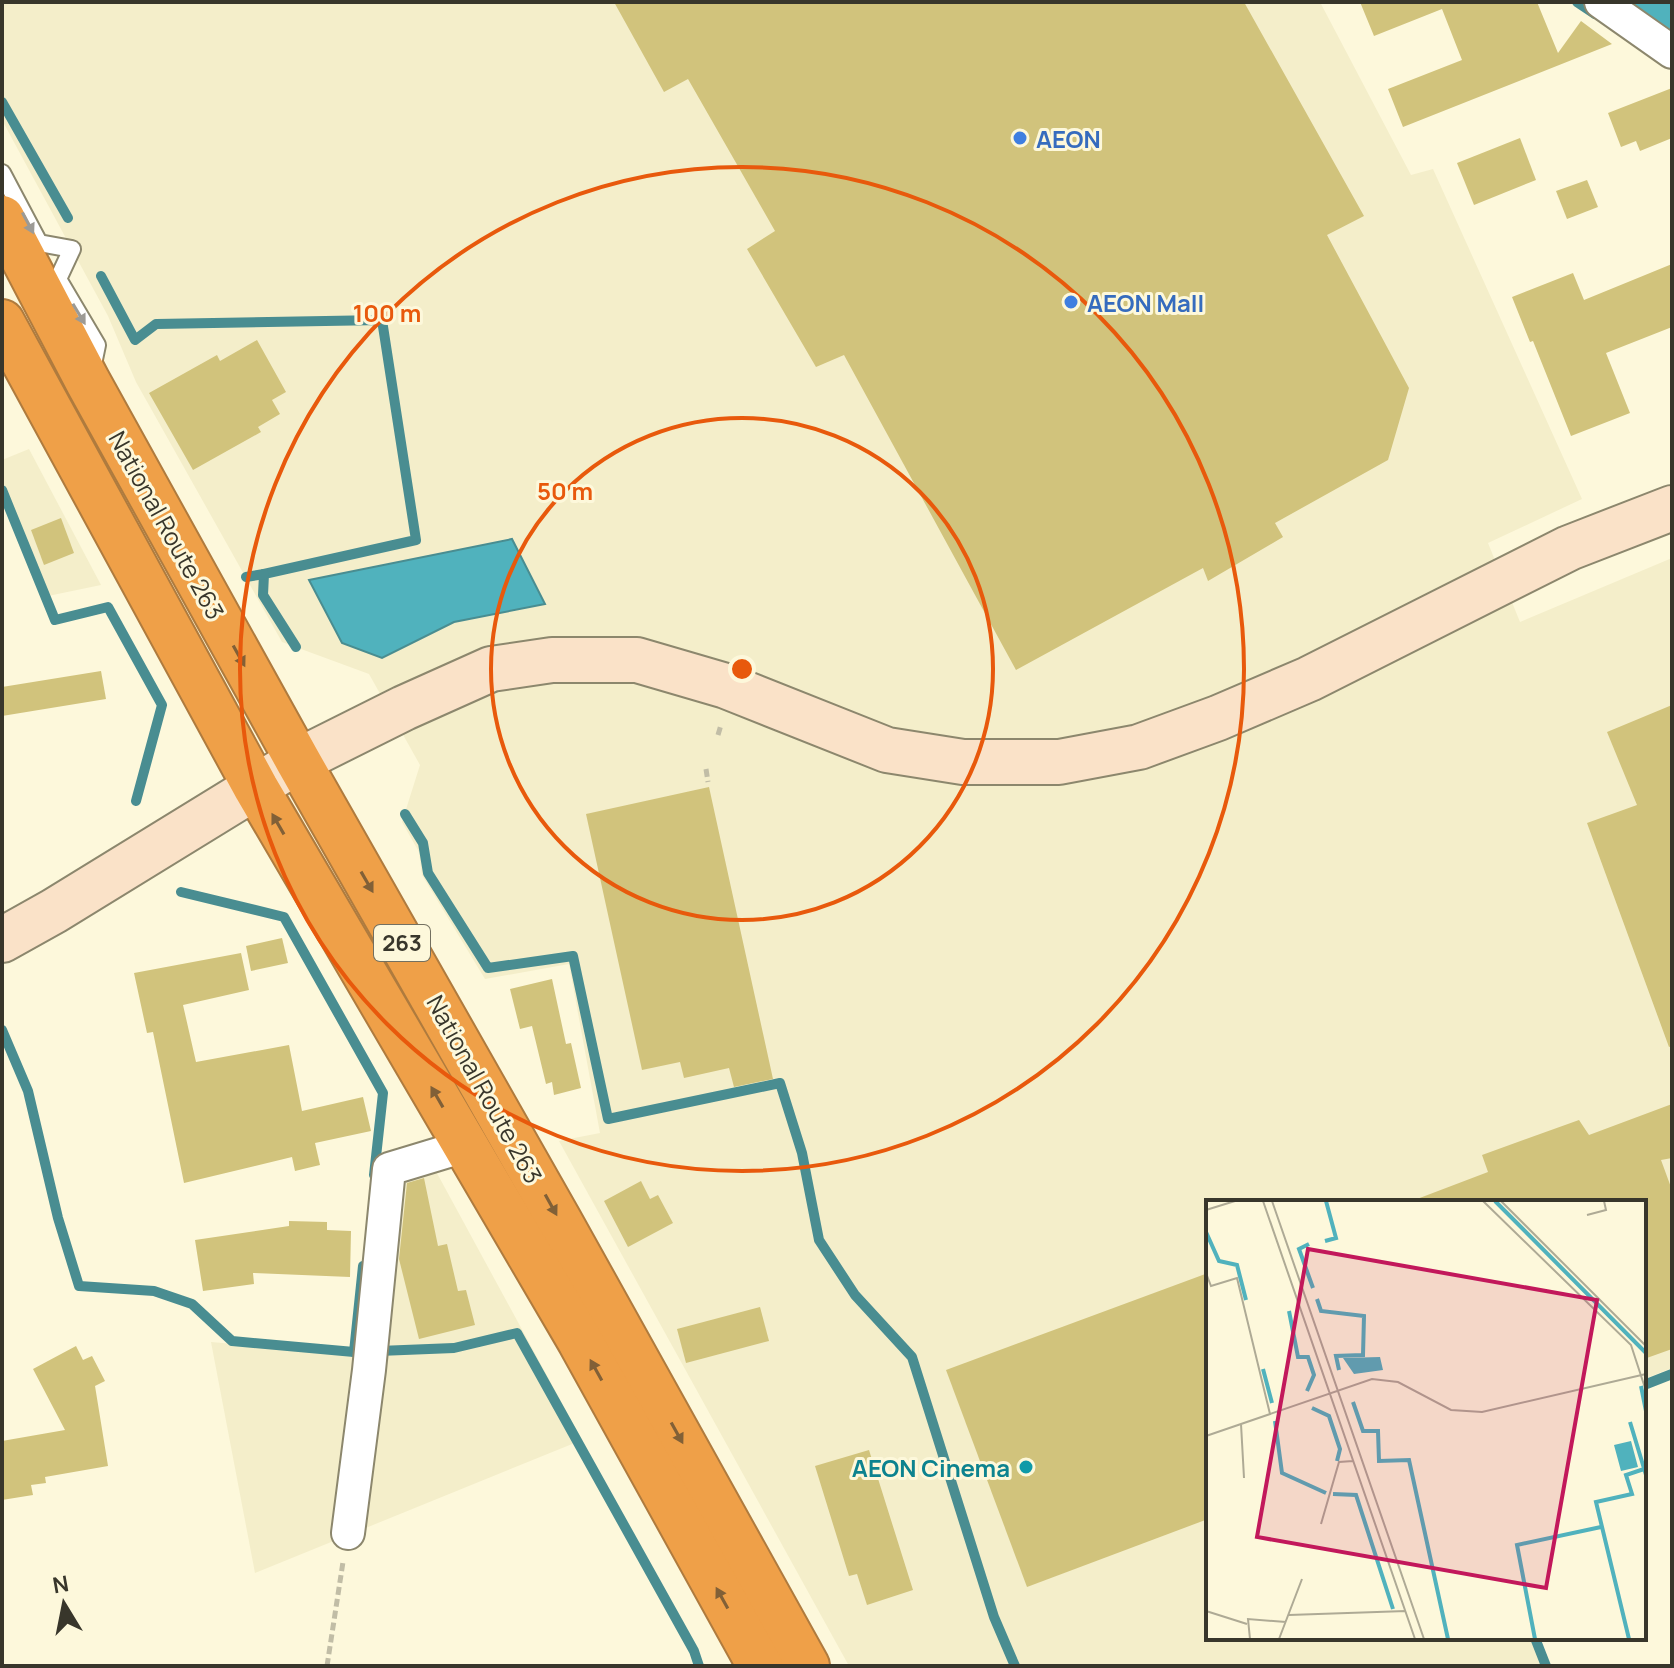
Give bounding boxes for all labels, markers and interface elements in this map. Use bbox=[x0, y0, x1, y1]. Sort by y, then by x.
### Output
place label: AEON bbox=[1036, 122, 1101, 155]
marker: AEON bbox=[1011, 129, 1029, 147]
one-way arrow bbox=[22, 212, 35, 235]
place label: AEON Mall bbox=[1087, 286, 1204, 319]
marker: AEON Mall bbox=[1062, 293, 1080, 311]
text: 100 m bbox=[353, 296, 421, 329]
one-way arrow bbox=[72, 303, 86, 325]
street label: National Route 263 bbox=[102, 425, 232, 625]
text: 50 m bbox=[537, 474, 593, 507]
one-way arrow bbox=[232, 644, 246, 667]
centre of rings bbox=[728, 655, 756, 683]
one-way arrow bbox=[271, 813, 285, 835]
one-way arrow bbox=[360, 871, 374, 893]
road number: 263 bbox=[374, 925, 430, 961]
street label: National Route 263 bbox=[420, 989, 550, 1189]
one-way arrow bbox=[430, 1086, 444, 1108]
one-way arrow bbox=[544, 1194, 558, 1217]
inset map bbox=[1206, 1200, 1646, 1640]
one-way arrow bbox=[589, 1359, 603, 1382]
one-way arrow bbox=[670, 1421, 684, 1444]
place label: AEON Cinema bbox=[852, 1451, 1010, 1484]
marker: AEON Cinema bbox=[1017, 1458, 1035, 1476]
north arrow bbox=[24, 1564, 104, 1644]
text: N bbox=[50, 1568, 71, 1600]
one-way arrow bbox=[715, 1587, 729, 1609]

